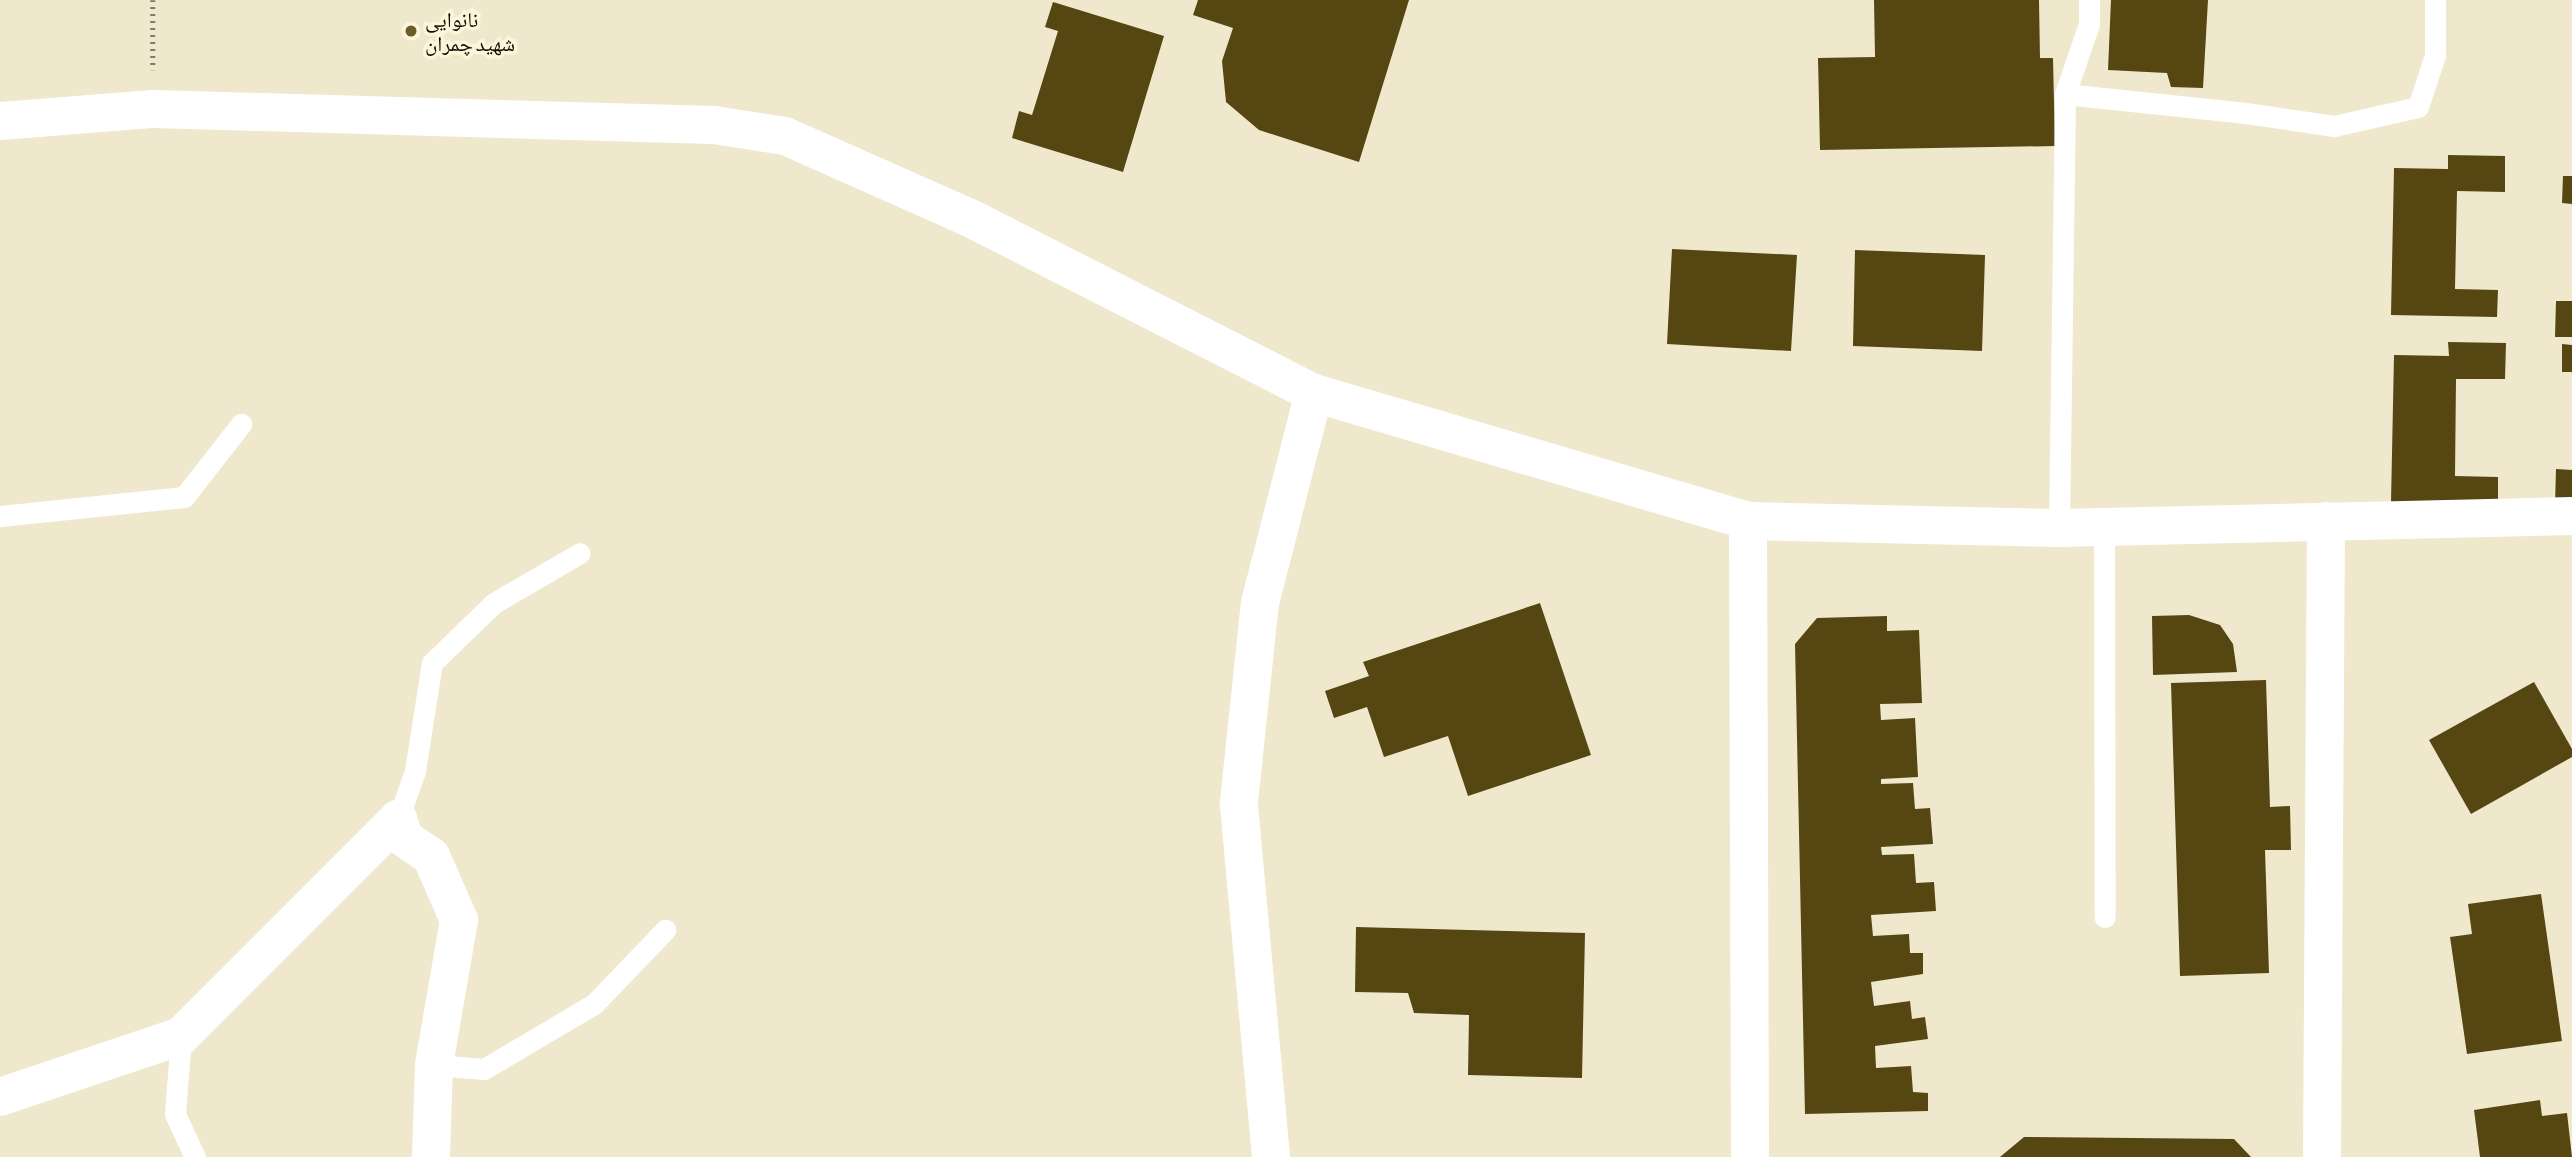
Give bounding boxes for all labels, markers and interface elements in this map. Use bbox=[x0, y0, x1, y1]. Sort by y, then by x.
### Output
place label: نانوایی شهید چمران bbox=[425, 6, 515, 56]
marker: نانوایی شهید چمران bbox=[403, 23, 419, 39]

